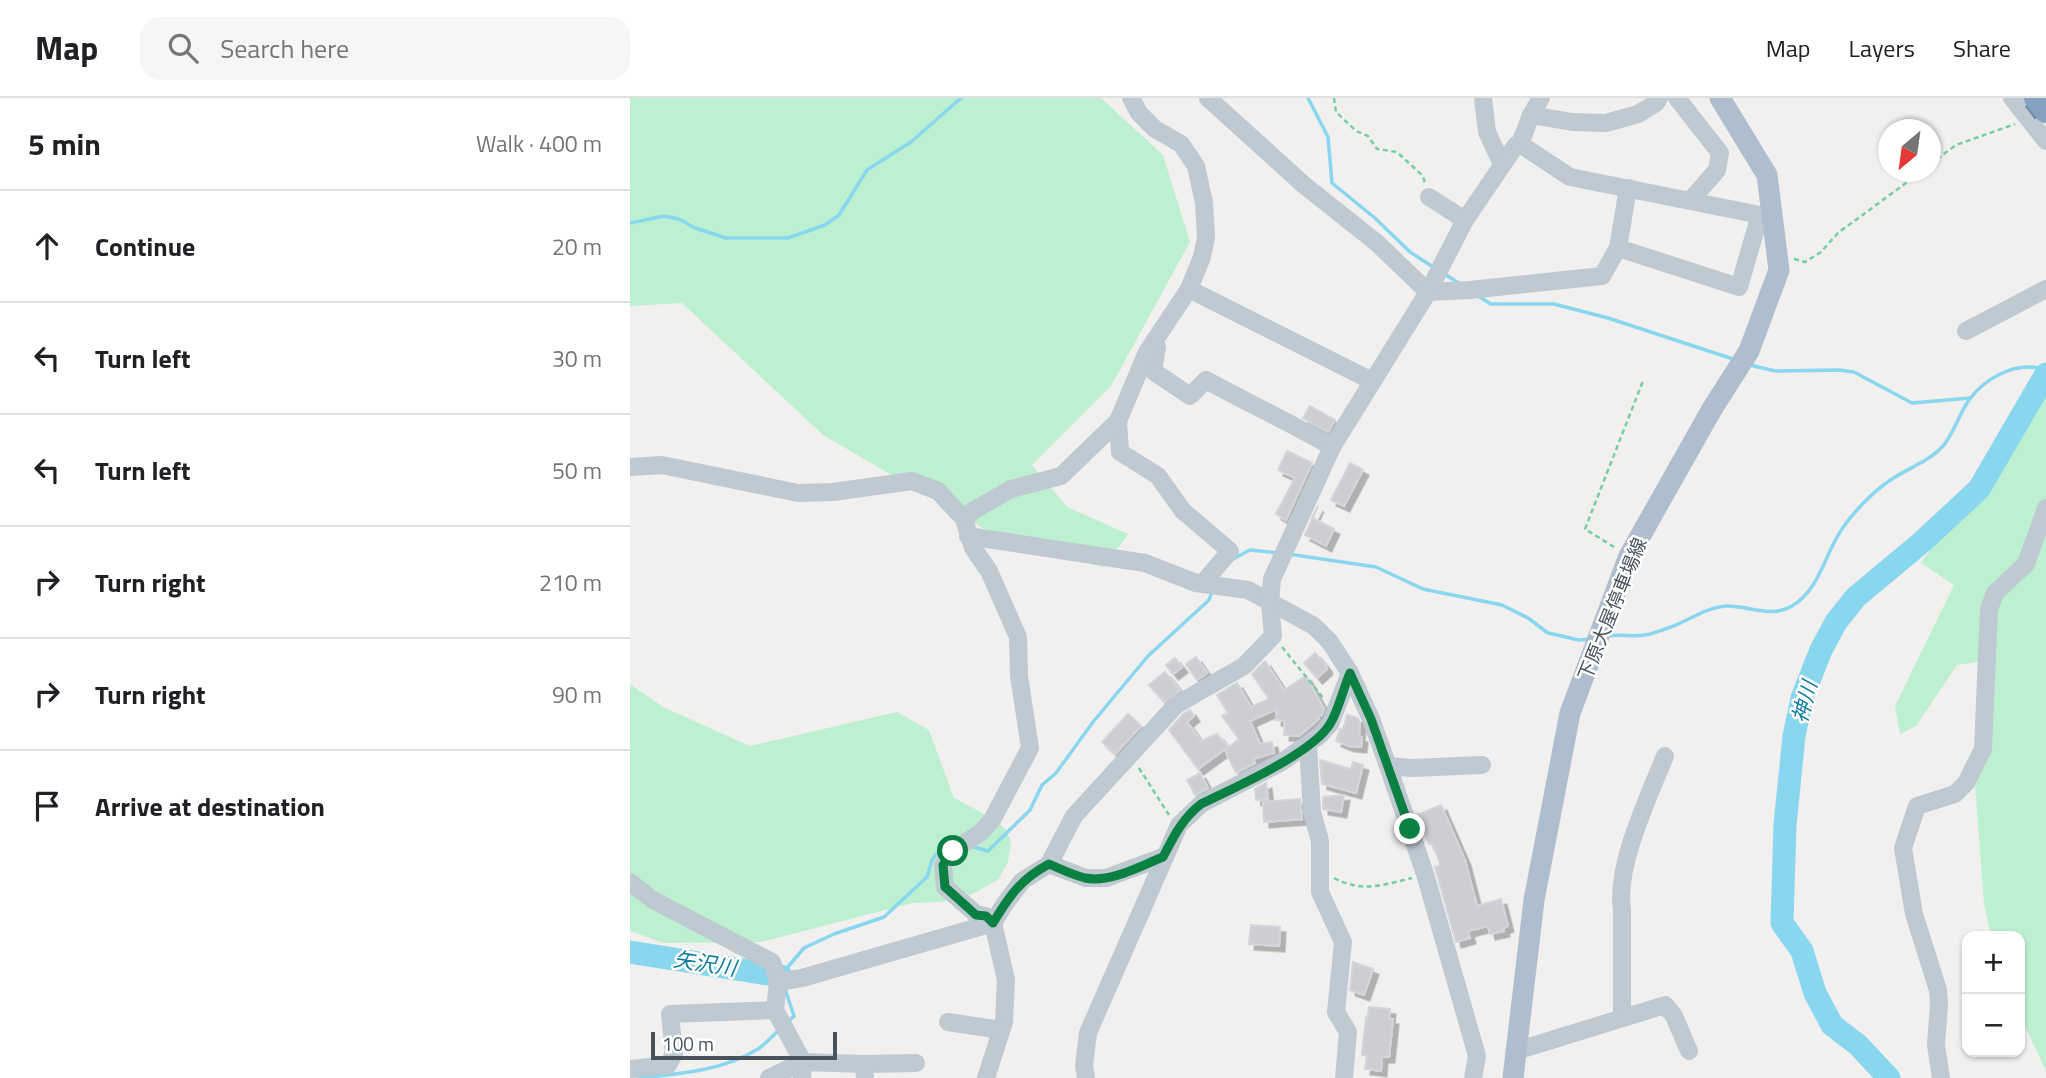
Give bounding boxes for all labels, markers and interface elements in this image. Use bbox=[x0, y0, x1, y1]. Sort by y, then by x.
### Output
search box bbox=[140, 17, 630, 80]
text: Map bbox=[35, 23, 98, 73]
icon: search bbox=[164, 29, 202, 67]
text: Search here bbox=[220, 29, 349, 68]
text: Map bbox=[1766, 30, 1811, 66]
text: Layers bbox=[1849, 30, 1915, 66]
text: Share bbox=[1953, 30, 2011, 66]
north arrow bbox=[1878, 119, 1941, 182]
text: 5 min bbox=[28, 121, 101, 167]
text: Walk · 400 m bbox=[476, 126, 602, 161]
icon: ahead bbox=[28, 227, 66, 265]
text: Continue bbox=[95, 227, 195, 266]
text: 20 m bbox=[552, 229, 602, 264]
icon: left bbox=[28, 339, 66, 377]
text: Turn left bbox=[95, 339, 190, 378]
text: 30 m bbox=[552, 341, 602, 376]
icon: left bbox=[28, 451, 66, 489]
text: Turn left bbox=[95, 451, 190, 490]
text: 50 m bbox=[552, 453, 602, 488]
street label: 下原大屋停車場線 bbox=[1570, 533, 1653, 685]
icon: right bbox=[28, 563, 66, 601]
text: Turn right bbox=[95, 563, 206, 602]
text: 210 m bbox=[539, 565, 602, 600]
icon: right bbox=[28, 675, 66, 713]
text: Turn right bbox=[95, 675, 206, 714]
water label: 神川 bbox=[1783, 675, 1825, 726]
text: 90 m bbox=[552, 677, 602, 712]
icon: arrive bbox=[28, 787, 66, 825]
text: Arrive at destination bbox=[95, 787, 325, 826]
route end bbox=[1394, 813, 1425, 844]
route start bbox=[937, 835, 968, 866]
map controls bbox=[1962, 931, 2025, 1057]
button: + bbox=[1962, 931, 2025, 994]
water label: 矢沢川 bbox=[672, 942, 741, 984]
button: − bbox=[1962, 994, 2025, 1057]
scale bar bbox=[651, 1029, 836, 1061]
text: 100 m bbox=[662, 1029, 714, 1058]

